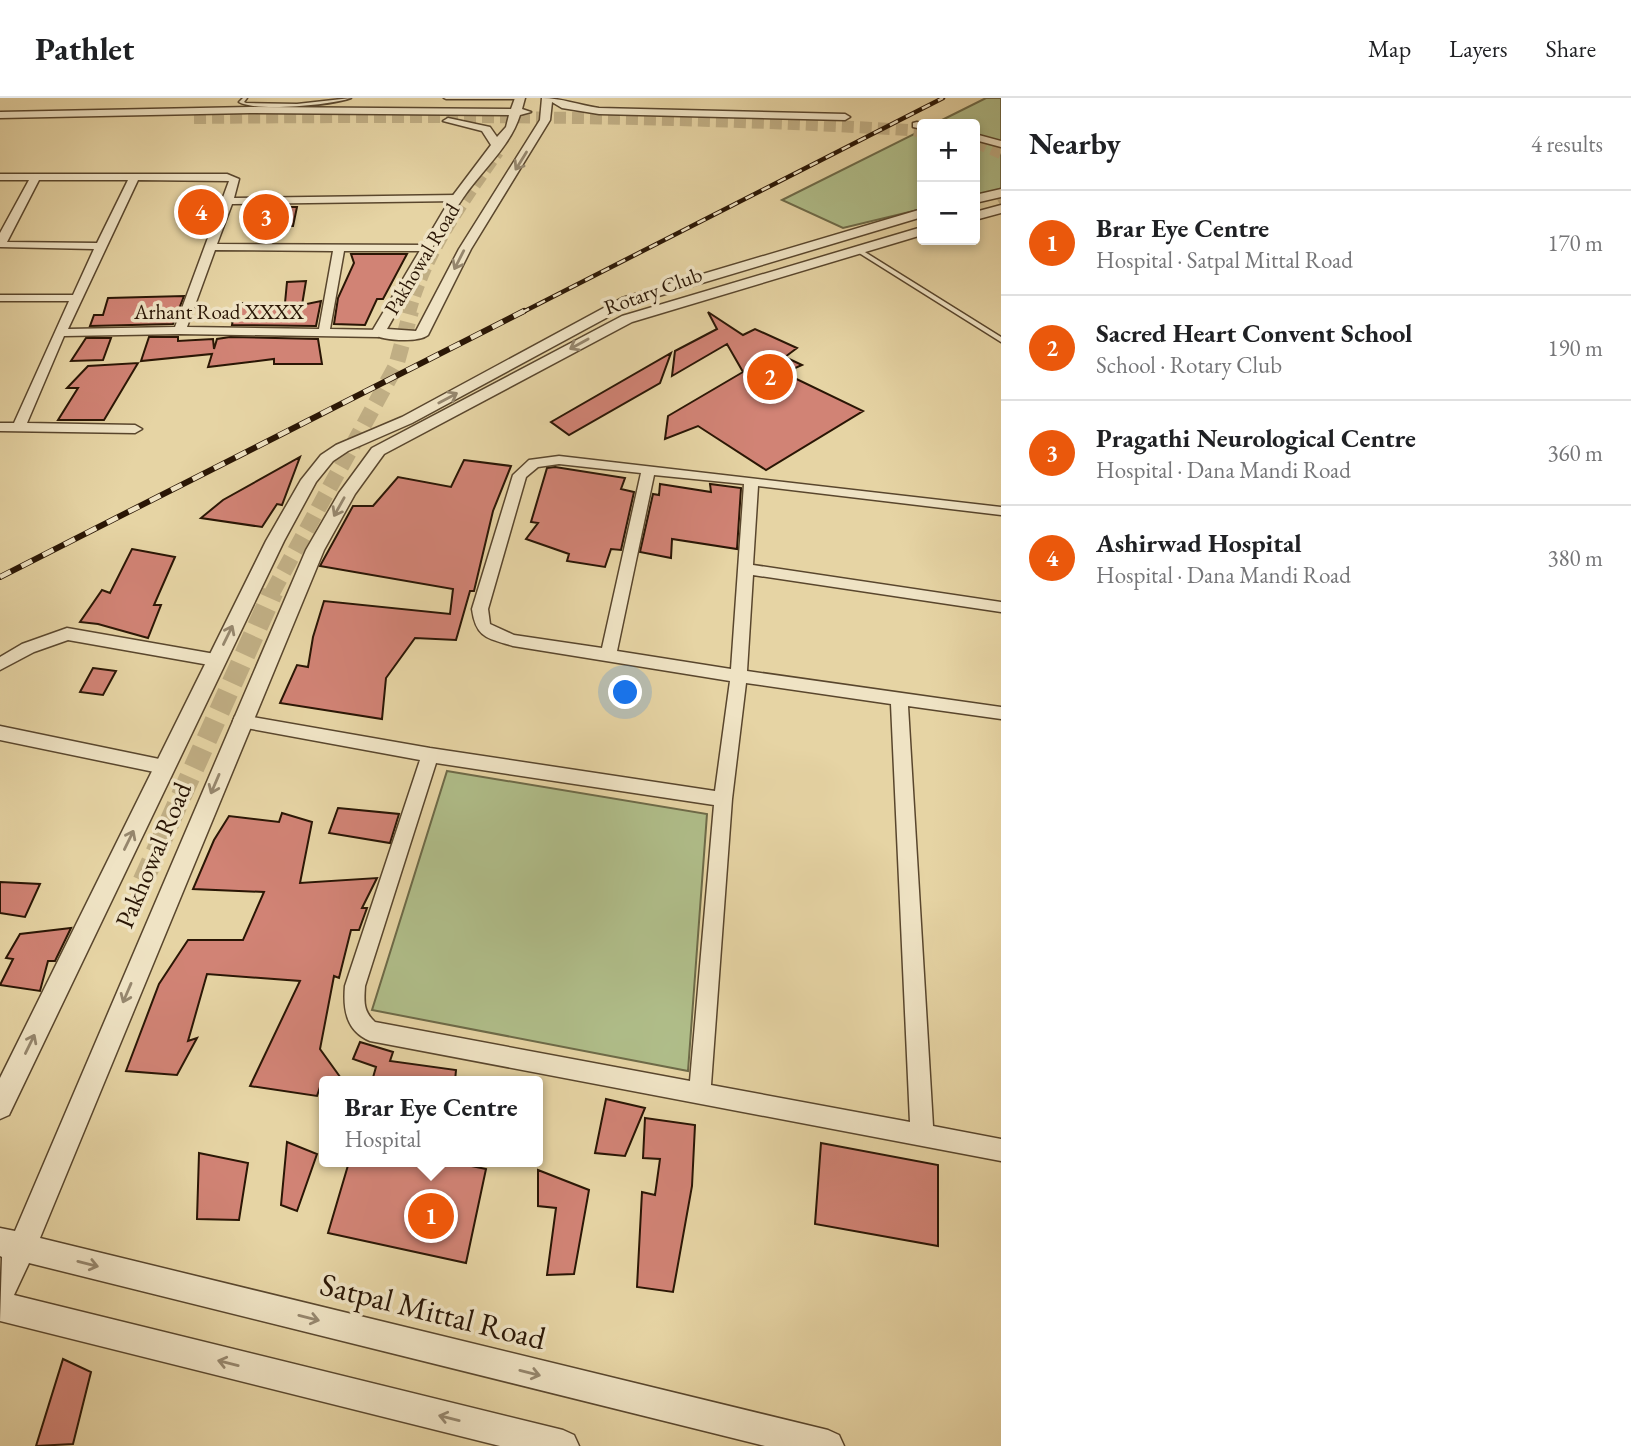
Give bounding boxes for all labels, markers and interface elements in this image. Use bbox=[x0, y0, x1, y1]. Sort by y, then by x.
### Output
text: Pathlet bbox=[35, 27, 134, 70]
text: Map bbox=[1368, 33, 1411, 64]
text: Layers bbox=[1449, 33, 1508, 64]
text: Share bbox=[1546, 33, 1596, 64]
map controls bbox=[917, 119, 980, 245]
button: + bbox=[917, 119, 980, 182]
text: Nearby bbox=[1029, 124, 1121, 163]
text: 4 results bbox=[1531, 129, 1603, 159]
one-way arrow bbox=[513, 151, 527, 171]
button: − bbox=[917, 182, 980, 245]
pin: 4 bbox=[178, 186, 224, 238]
pin: 3 bbox=[243, 191, 289, 243]
street label: Pakhowal Road bbox=[378, 198, 466, 319]
text: Brar Eye Centre bbox=[1096, 211, 1269, 245]
text: 1 bbox=[1046, 228, 1058, 258]
text: 170 m bbox=[1547, 228, 1603, 258]
text: Hospital · Satpal Mittal Road bbox=[1096, 245, 1353, 275]
one-way arrow bbox=[452, 249, 466, 270]
street label: Rotary Club bbox=[600, 260, 706, 321]
street label: Arhant Road XXXX bbox=[133, 298, 304, 325]
text: Sacred Heart Convent School bbox=[1096, 316, 1412, 350]
text: 2 bbox=[1046, 333, 1058, 363]
text: 190 m bbox=[1547, 333, 1603, 363]
one-way arrow bbox=[569, 338, 590, 352]
text: School · Rotary Club bbox=[1096, 350, 1282, 380]
pin: 2 bbox=[747, 351, 793, 403]
one-way arrow bbox=[437, 391, 458, 404]
text: Pragathi Neurological Centre bbox=[1096, 421, 1416, 455]
text: 3 bbox=[1046, 438, 1058, 468]
text: 360 m bbox=[1547, 438, 1603, 468]
text: Hospital · Dana Mandi Road bbox=[1096, 455, 1351, 485]
one-way arrow bbox=[332, 496, 345, 517]
text: Ashirwad Hospital bbox=[1096, 526, 1302, 560]
text: 4 bbox=[1046, 543, 1058, 573]
text: 380 m bbox=[1547, 543, 1603, 573]
text: Hospital · Dana Mandi Road bbox=[1096, 560, 1351, 590]
one-way arrow bbox=[222, 625, 236, 646]
your location bbox=[608, 675, 642, 709]
one-way arrow bbox=[208, 772, 221, 794]
street label: Pakhowal Road bbox=[107, 776, 199, 933]
one-way arrow bbox=[123, 830, 137, 851]
one-way arrow bbox=[120, 982, 133, 1004]
one-way arrow bbox=[23, 1034, 37, 1055]
popup bbox=[319, 1076, 543, 1167]
text: Brar Eye Centre bbox=[344, 1090, 518, 1124]
text: Hospital bbox=[344, 1124, 421, 1154]
pin: 1 bbox=[408, 1190, 454, 1242]
one-way arrow bbox=[76, 1258, 99, 1271]
street label: Satpal Mittal Road bbox=[316, 1263, 551, 1360]
one-way arrow bbox=[297, 1312, 320, 1325]
one-way arrow bbox=[217, 1356, 240, 1369]
one-way arrow bbox=[518, 1367, 540, 1380]
one-way arrow bbox=[438, 1411, 461, 1424]

